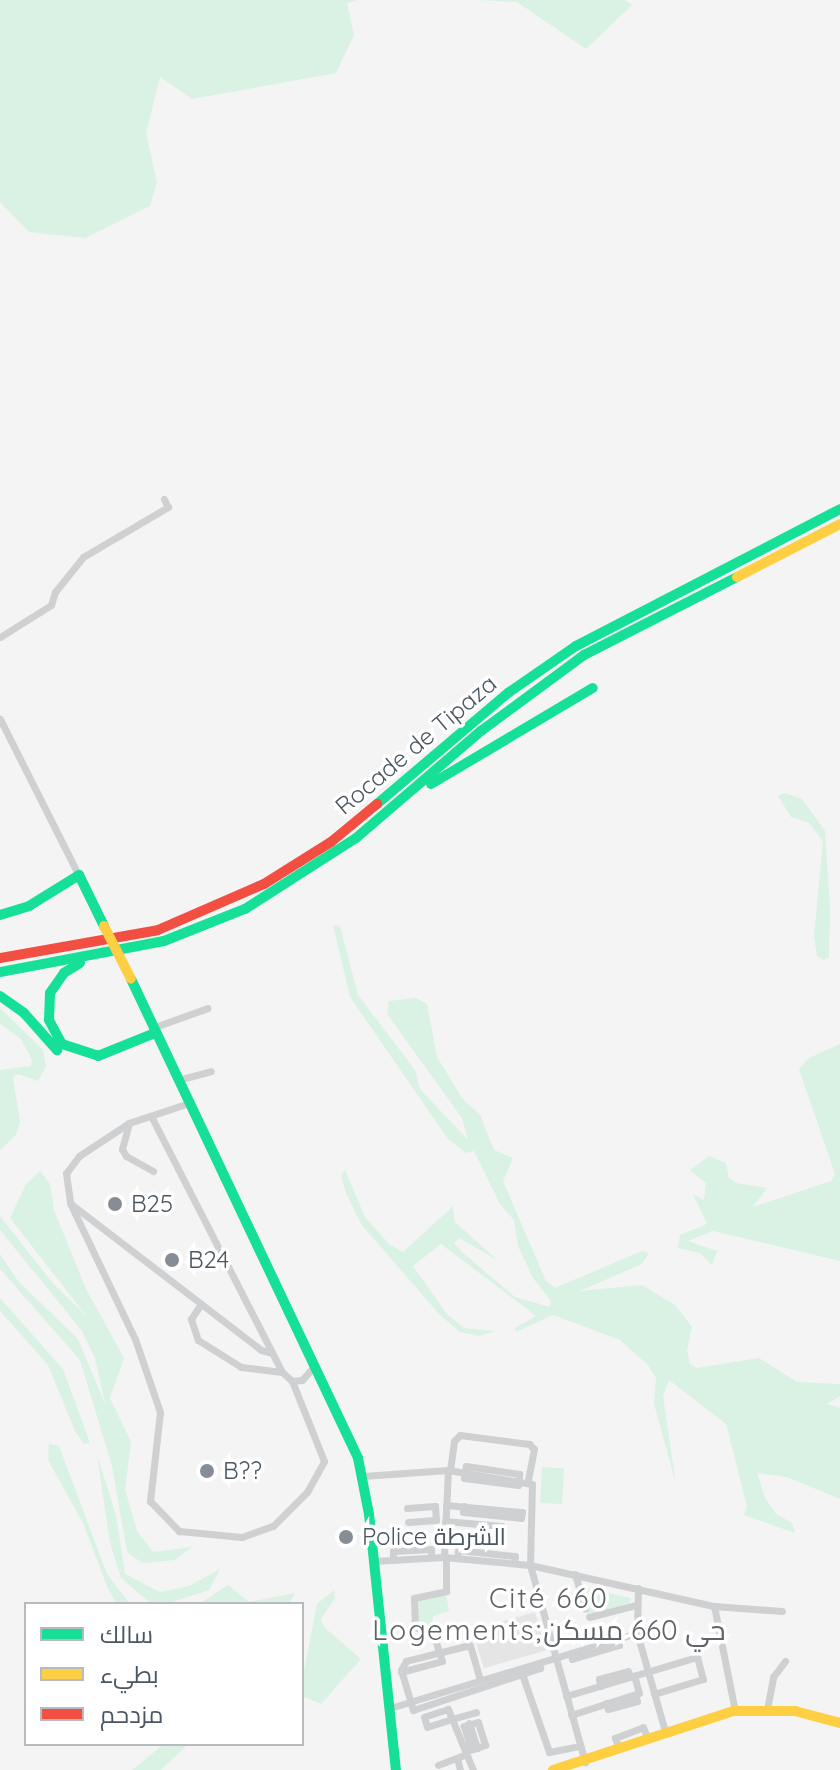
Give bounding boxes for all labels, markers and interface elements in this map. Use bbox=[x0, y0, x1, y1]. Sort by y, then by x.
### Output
street label: Rocade de Tipaza bbox=[330, 669, 502, 821]
place label: B25 bbox=[131, 1190, 173, 1218]
marker: B25 bbox=[106, 1195, 124, 1213]
place label: B24 bbox=[188, 1246, 229, 1274]
marker: B24 bbox=[163, 1251, 181, 1269]
place label: B?? bbox=[223, 1457, 262, 1485]
marker: B?? bbox=[198, 1462, 216, 1480]
place label: Police الشرطة bbox=[362, 1523, 506, 1551]
marker: Police الشرطة bbox=[337, 1528, 355, 1546]
district label: Cité 660 Logements;حي 660 مسكن bbox=[382, 1581, 716, 1647]
legend bbox=[24, 1602, 304, 1746]
text: سالك bbox=[100, 1619, 153, 1649]
text: بطيء bbox=[100, 1659, 159, 1689]
text: مزدحم bbox=[100, 1699, 163, 1729]

